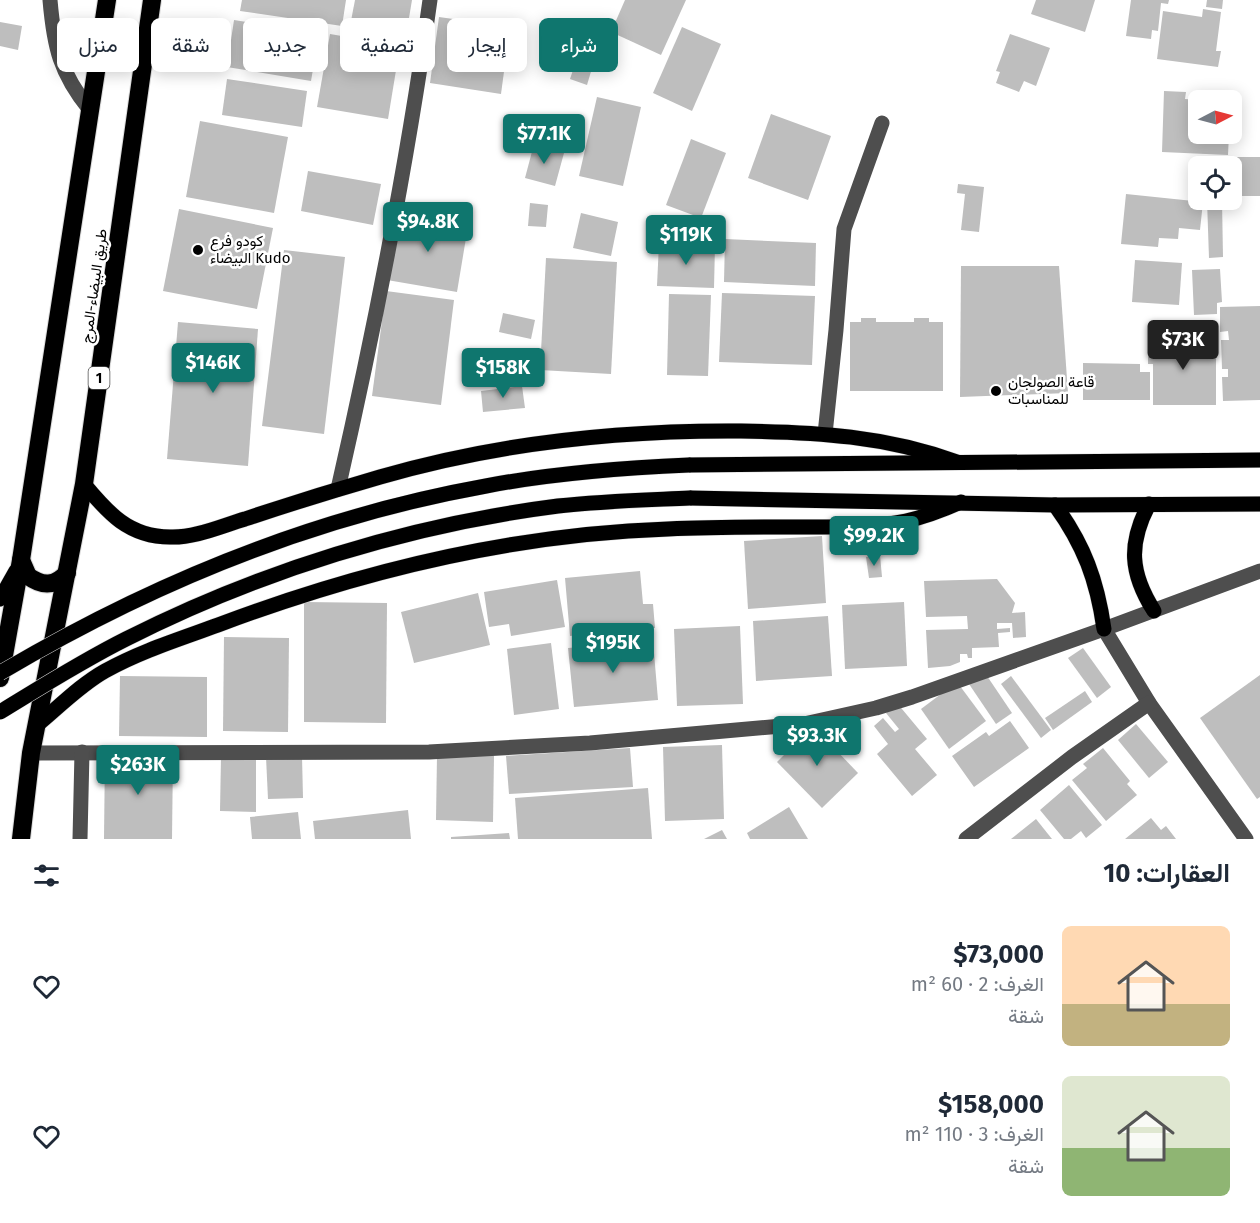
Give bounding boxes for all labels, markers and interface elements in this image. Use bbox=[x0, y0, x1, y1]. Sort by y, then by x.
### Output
chip: منزل bbox=[57, 18, 139, 72]
chip: شقة bbox=[151, 18, 231, 72]
chip: جديد bbox=[243, 18, 328, 72]
chip: تصفية bbox=[340, 18, 435, 72]
chip: إيجار bbox=[447, 18, 527, 72]
chip: شراء bbox=[539, 18, 618, 72]
north arrow bbox=[1188, 90, 1242, 144]
map controls bbox=[1188, 90, 1242, 210]
pin: $77.1K bbox=[495, 114, 593, 165]
text: $77.1K bbox=[517, 121, 571, 145]
button: locate bbox=[1188, 156, 1242, 210]
pin: $94.8K bbox=[379, 202, 477, 253]
text: $94.8K bbox=[397, 209, 459, 233]
pin: $119K bbox=[644, 215, 728, 266]
text: $119K bbox=[660, 222, 712, 246]
street label: طريق البيضاء-المرج bbox=[77, 227, 113, 345]
place label: كودو فرع البيضاء Kudo bbox=[210, 232, 290, 267]
marker: كودو فرع البيضاء Kudo bbox=[191, 243, 205, 257]
pin: $73K bbox=[1147, 320, 1219, 371]
text: $73K bbox=[1162, 327, 1204, 351]
pin: $146K bbox=[171, 343, 255, 394]
pin: $158K bbox=[461, 348, 545, 399]
text: $146K bbox=[186, 350, 240, 374]
text: $158K bbox=[476, 355, 530, 379]
road number: 1 bbox=[88, 367, 110, 389]
place label: قاعة الصولجان للمناسبات bbox=[1008, 373, 1094, 408]
marker: قاعة الصولجان للمناسبات bbox=[989, 384, 1003, 398]
pin: $99.2K bbox=[825, 516, 923, 567]
text: $99.2K bbox=[844, 523, 904, 547]
pin: $195K bbox=[571, 623, 655, 674]
text: $195K bbox=[586, 630, 640, 654]
pin: $93.3K bbox=[768, 716, 866, 767]
text: $93.3K bbox=[787, 723, 847, 747]
pin: $263K bbox=[96, 745, 180, 796]
text: $263K bbox=[110, 752, 166, 776]
text: العقارات: 10 bbox=[1103, 858, 1230, 889]
icon: filters bbox=[30, 859, 63, 892]
text: $73,000 bbox=[953, 939, 1044, 970]
icon: home bbox=[1110, 950, 1182, 1022]
icon: heart bbox=[30, 970, 63, 1003]
text: الغرف: 2 · 60 m² bbox=[911, 972, 1044, 996]
text: شقة bbox=[1008, 1004, 1044, 1028]
text: $158,000 bbox=[938, 1089, 1044, 1120]
icon: home bbox=[1110, 1100, 1182, 1172]
icon: heart bbox=[30, 1120, 63, 1153]
text: الغرف: 3 · 110 m² bbox=[904, 1122, 1044, 1146]
text: شقة bbox=[1008, 1154, 1044, 1178]

